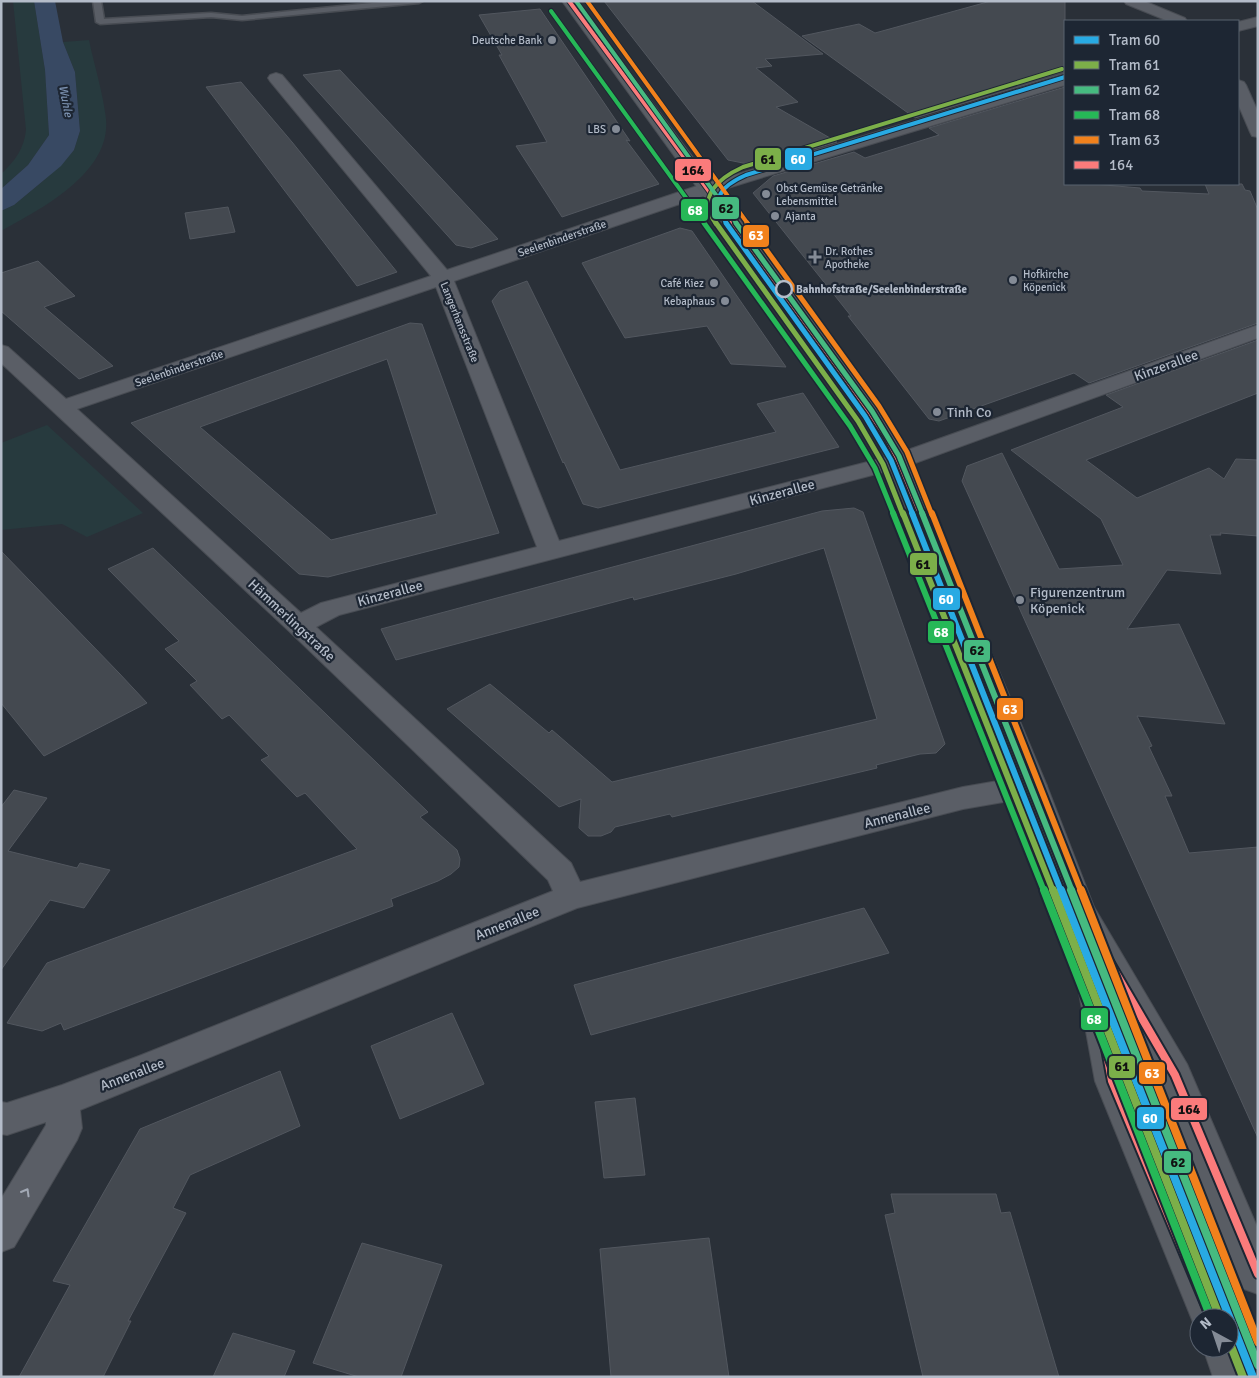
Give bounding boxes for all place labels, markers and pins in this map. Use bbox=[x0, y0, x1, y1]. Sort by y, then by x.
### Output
place label: Deutsche Bank bbox=[472, 34, 542, 47]
marker: Deutsche Bank bbox=[546, 34, 558, 46]
place label: LBS bbox=[588, 123, 606, 136]
marker: LBS bbox=[610, 123, 622, 135]
place label: Obst Gemüse Getränke Lebensmittel bbox=[776, 182, 883, 208]
marker: Obst Gemüse Getränke Lebensmittel bbox=[760, 188, 772, 200]
marker: Ajanta bbox=[769, 210, 781, 222]
place label: Ajanta bbox=[785, 210, 816, 223]
place label: Dr. Rothes Apotheke bbox=[825, 245, 873, 271]
marker: Dr. Rothes Apotheke bbox=[809, 251, 821, 263]
place label: Hofkirche Köpenick bbox=[1023, 268, 1069, 294]
marker: Hofkirche Köpenick bbox=[1007, 274, 1019, 286]
place label: Café Kiez bbox=[660, 277, 704, 290]
marker: Café Kiez bbox=[708, 277, 720, 289]
marker: Bahnhofstraße/Seelenbinderstraße bbox=[775, 280, 793, 298]
place label: Bahnhofstraße/Seelenbinderstraße bbox=[796, 283, 968, 296]
place label: Kebaphaus bbox=[664, 295, 715, 308]
marker: Kebaphaus bbox=[719, 295, 731, 307]
place label: Tinh Co bbox=[947, 404, 992, 421]
marker: Tinh Co bbox=[931, 406, 943, 418]
place label: Figurenzentrum Köpenick bbox=[1030, 584, 1125, 617]
marker: Figurenzentrum Köpenick bbox=[1014, 594, 1026, 606]

